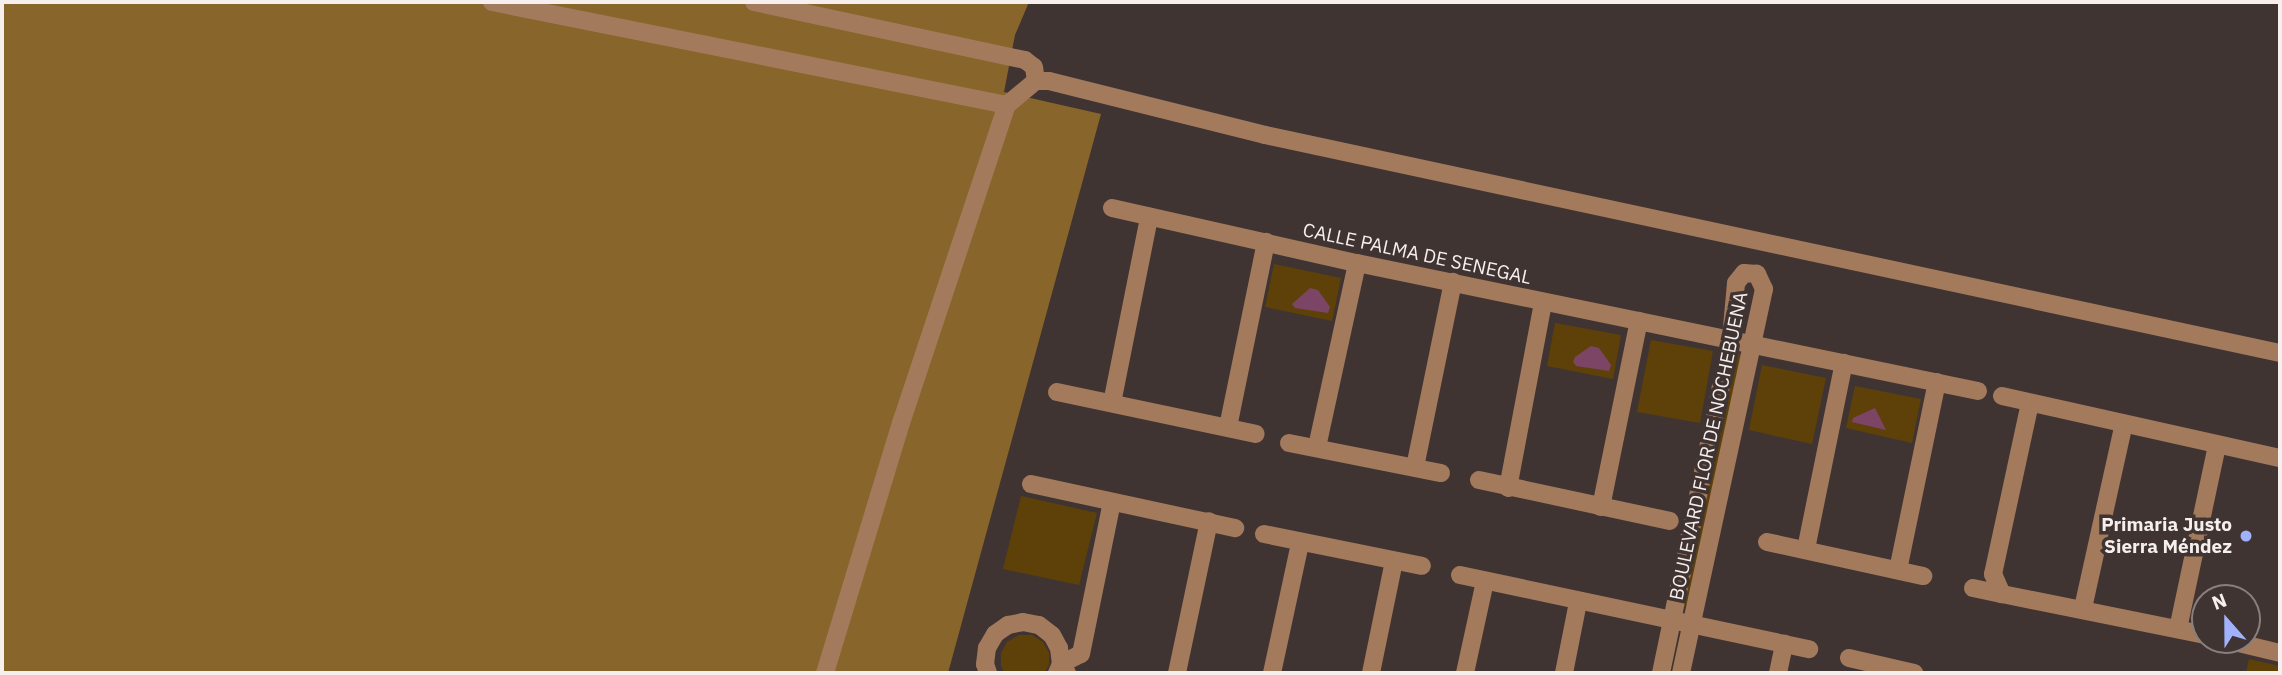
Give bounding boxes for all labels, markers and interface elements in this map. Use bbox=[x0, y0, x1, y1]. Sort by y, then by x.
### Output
street label: CALLE PALMA DE SENEGAL bbox=[1301, 219, 1533, 289]
street label: BOULEVARD FLOR DE NOCHEBUENA bbox=[1665, 290, 1753, 602]
place label: Primaria Justo Sierra Méndez bbox=[2101, 514, 2232, 558]
marker: Primaria Justo Sierra Méndez bbox=[2238, 528, 2254, 544]
north arrow bbox=[2191, 584, 2261, 654]
text: N bbox=[2208, 588, 2230, 615]

